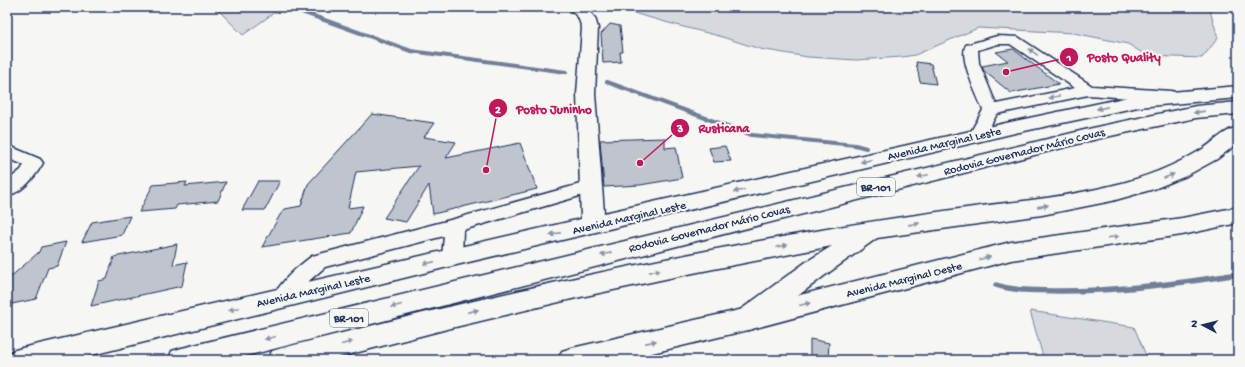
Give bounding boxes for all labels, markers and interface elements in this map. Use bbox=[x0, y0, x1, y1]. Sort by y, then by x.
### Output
callout: Posto Quality bbox=[1059, 44, 1168, 69]
one-way arrow bbox=[1028, 48, 1038, 56]
text: Posto Quality bbox=[1086, 51, 1161, 66]
text: 1 bbox=[1066, 52, 1072, 66]
one-way arrow bbox=[1048, 94, 1060, 100]
callout: Posto Juninho bbox=[488, 96, 599, 121]
text: Posto Juninho bbox=[515, 103, 592, 118]
text: 2 bbox=[495, 104, 501, 118]
one-way arrow bbox=[1096, 106, 1108, 112]
one-way arrow bbox=[1193, 109, 1205, 115]
callout: Rusticana bbox=[670, 115, 757, 140]
text: Rusticana bbox=[698, 122, 750, 137]
text: 3 bbox=[676, 123, 683, 137]
street label: Avenida Marginal Leste bbox=[886, 125, 1003, 165]
street label: Rodovia Governador Mário Covas bbox=[943, 126, 1107, 180]
one-way arrow bbox=[860, 159, 872, 165]
one-way arrow bbox=[1163, 172, 1175, 178]
one-way arrow bbox=[916, 173, 929, 179]
road number: BR-101 bbox=[857, 178, 895, 196]
one-way arrow bbox=[733, 188, 746, 194]
street label: Avenida Marginal Leste bbox=[571, 199, 688, 239]
street label: Rodovia Governador Mário Covas bbox=[628, 203, 792, 257]
one-way arrow bbox=[1037, 203, 1049, 209]
one-way arrow bbox=[908, 221, 920, 227]
one-way arrow bbox=[549, 231, 562, 237]
one-way arrow bbox=[1107, 233, 1119, 240]
one-way arrow bbox=[776, 242, 788, 248]
one-way arrow bbox=[600, 251, 612, 257]
one-way arrow bbox=[979, 255, 991, 261]
one-way arrow bbox=[423, 260, 435, 266]
street label: Avenida Marginal Oeste bbox=[845, 260, 965, 302]
one-way arrow bbox=[649, 268, 661, 274]
street label: Avenida Marginal Leste bbox=[255, 272, 372, 312]
one-way arrow bbox=[798, 301, 811, 307]
one-way arrow bbox=[390, 304, 402, 310]
north arrow bbox=[1183, 305, 1223, 345]
one-way arrow bbox=[228, 306, 240, 312]
one-way arrow bbox=[467, 308, 479, 314]
road number: BR-101 bbox=[330, 309, 368, 327]
text: N bbox=[1189, 320, 1201, 328]
one-way arrow bbox=[263, 335, 275, 341]
one-way arrow bbox=[645, 339, 657, 345]
one-way arrow bbox=[341, 340, 353, 346]

